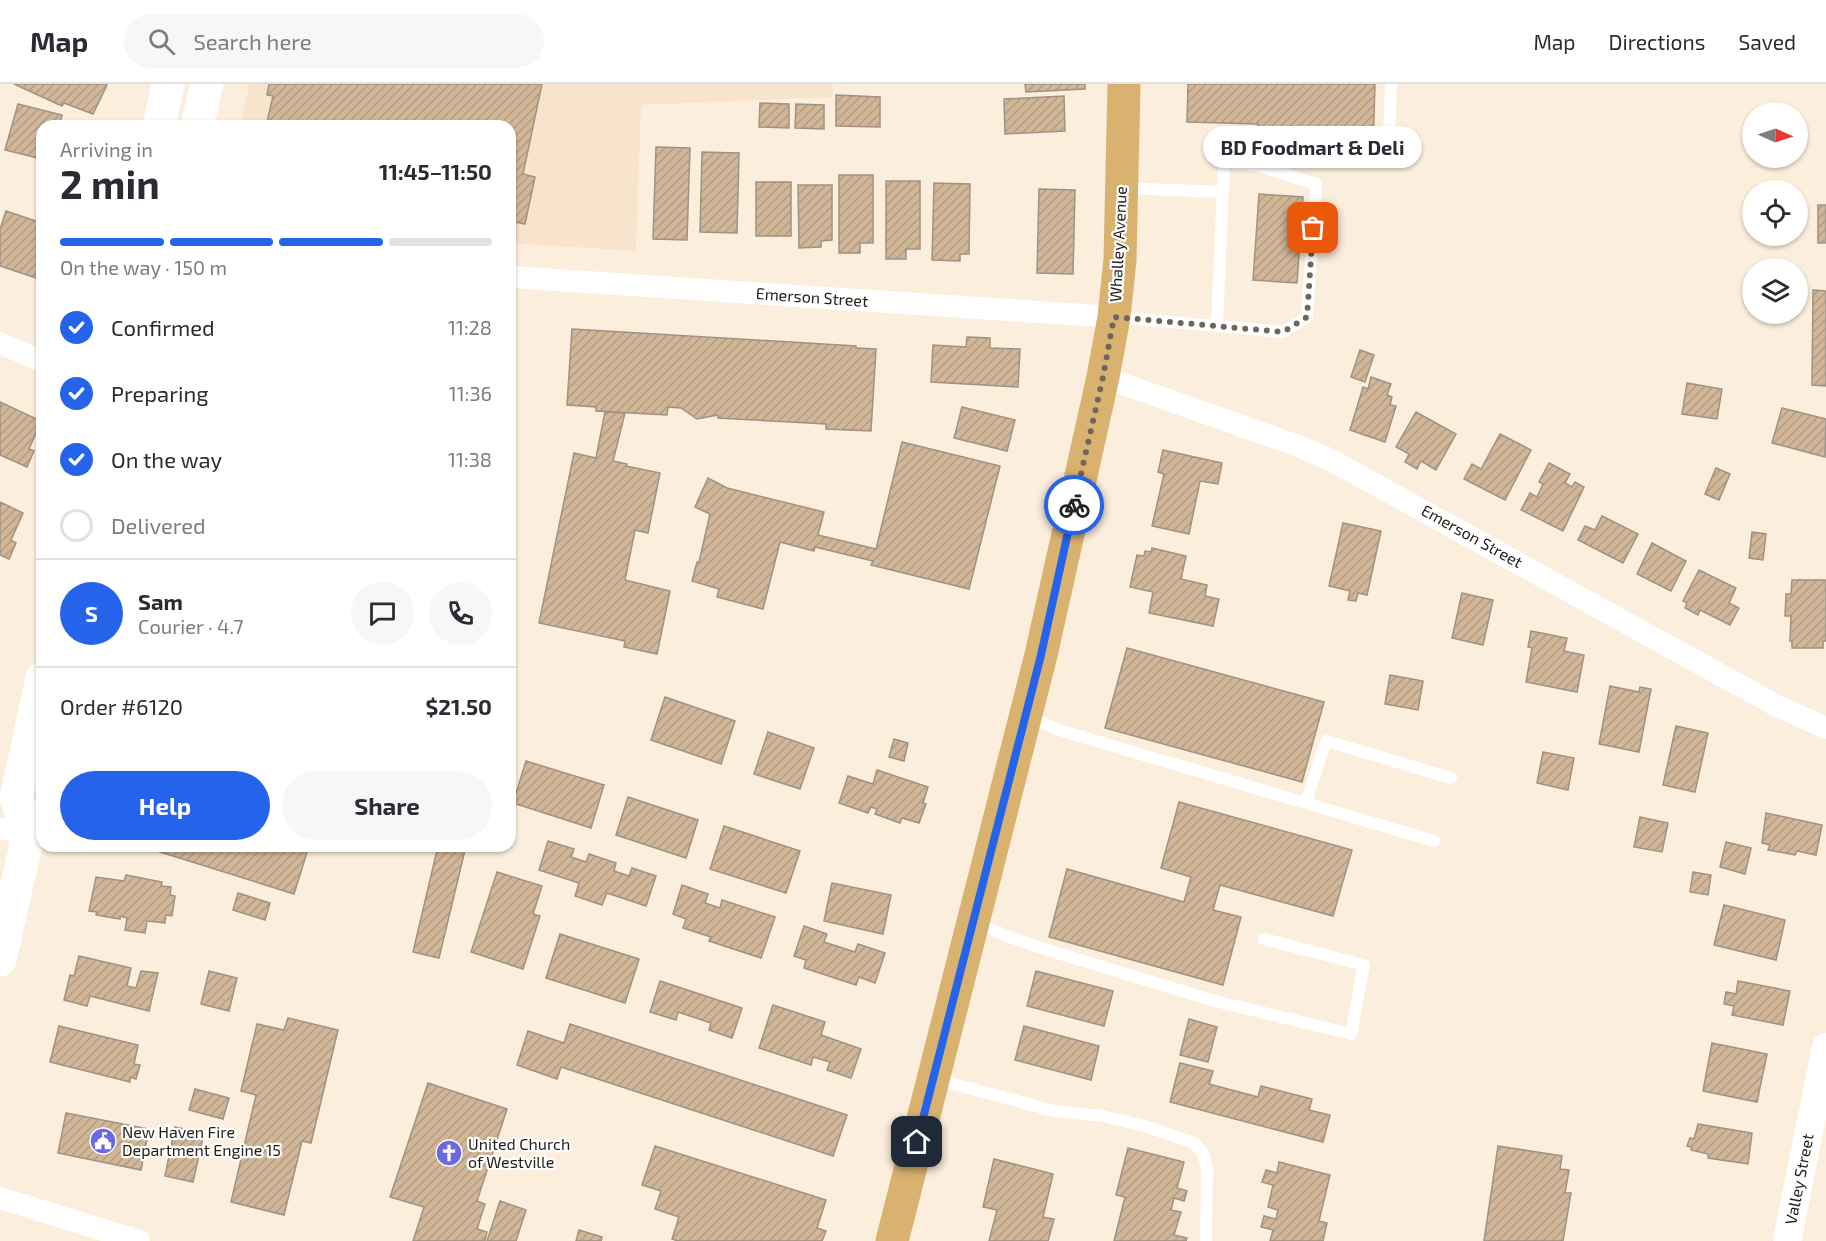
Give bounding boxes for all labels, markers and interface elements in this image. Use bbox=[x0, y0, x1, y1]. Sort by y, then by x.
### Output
search box bbox=[124, 14, 544, 68]
text: Map bbox=[30, 24, 88, 58]
icon: search bbox=[145, 25, 178, 58]
text: Search here bbox=[193, 28, 312, 54]
text: Map bbox=[1533, 29, 1576, 54]
text: Directions bbox=[1609, 29, 1705, 54]
text: Saved bbox=[1738, 29, 1796, 54]
north arrow bbox=[1742, 102, 1808, 168]
map controls bbox=[1742, 102, 1808, 324]
callout: BD Foodmart & Deli bbox=[1204, 126, 1422, 168]
text: BD Foodmart & Deli bbox=[1221, 135, 1404, 159]
text: Arriving in bbox=[60, 137, 153, 161]
text: 11:45–11:50 bbox=[379, 158, 492, 184]
text: 2 min bbox=[60, 160, 160, 207]
button: locate bbox=[1742, 180, 1808, 246]
street label: Whalley Avenue bbox=[1105, 185, 1130, 303]
pin bbox=[1287, 202, 1338, 253]
icon: bag bbox=[1296, 211, 1329, 244]
text: On the way · 150 m bbox=[60, 255, 227, 279]
button: layers bbox=[1742, 258, 1808, 324]
street label: Emerson Street bbox=[755, 283, 869, 310]
icon: check bbox=[60, 311, 93, 344]
text: Confirmed bbox=[111, 314, 215, 340]
text: 11:28 bbox=[448, 315, 492, 339]
icon: check bbox=[60, 377, 93, 410]
text: Preparing bbox=[111, 380, 209, 406]
text: 11:36 bbox=[449, 381, 492, 405]
icon: check bbox=[60, 443, 93, 476]
text: On the way bbox=[111, 446, 222, 472]
text: 11:38 bbox=[448, 447, 492, 471]
courier bbox=[1044, 475, 1104, 535]
icon: bike bbox=[1058, 489, 1091, 522]
street label: Emerson Street bbox=[1418, 500, 1526, 571]
text: Delivered bbox=[111, 512, 206, 538]
button: chat bbox=[351, 582, 414, 645]
button: phone bbox=[429, 582, 492, 645]
text: Sam bbox=[138, 588, 183, 614]
text: S bbox=[85, 600, 98, 626]
text: Courier · 4.7 bbox=[138, 614, 244, 638]
text: Order #6120 bbox=[60, 693, 183, 719]
text: $21.50 bbox=[426, 693, 492, 719]
button: Help bbox=[60, 771, 270, 840]
button: Share bbox=[282, 771, 492, 840]
pin bbox=[891, 1116, 942, 1167]
place label: New Haven Fire Department Engine 15 bbox=[122, 1122, 281, 1159]
icon: home bbox=[900, 1125, 933, 1158]
public building icon: New Haven Fire Department Engine 15 bbox=[88, 1126, 118, 1156]
street label: Valley Street bbox=[1780, 1132, 1817, 1226]
place label: United Church of Westville bbox=[468, 1134, 570, 1171]
church icon: United Church of Westville bbox=[434, 1138, 464, 1168]

